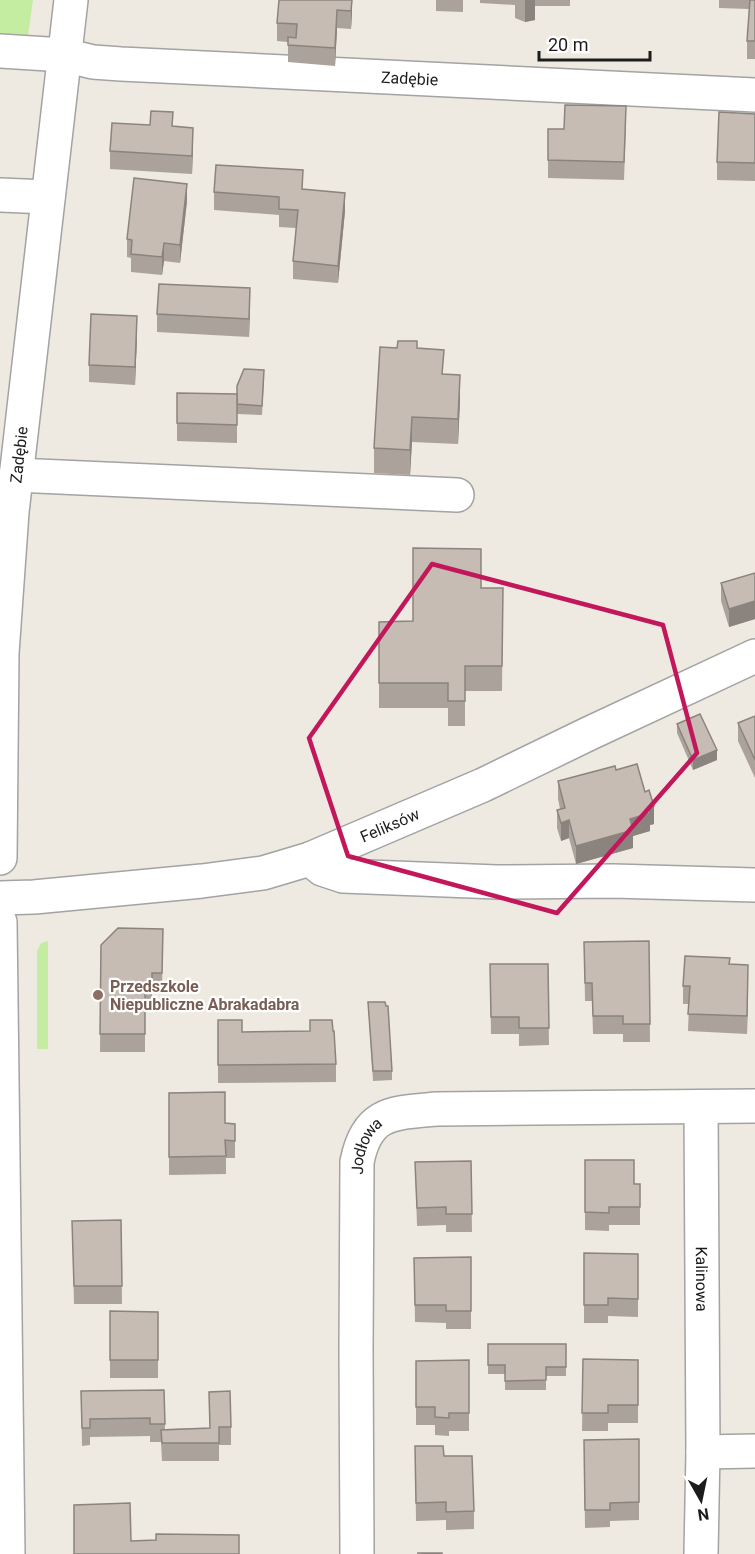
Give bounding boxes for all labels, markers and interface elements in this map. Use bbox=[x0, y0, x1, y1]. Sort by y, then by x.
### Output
scale bar bbox=[539, 24, 650, 62]
text: 20 m bbox=[548, 34, 588, 55]
street label: Zadębie bbox=[381, 68, 439, 89]
street label: Zadębie bbox=[6, 425, 32, 484]
street label: Feliksów bbox=[357, 804, 422, 846]
place label: Przedszkole Niepubliczne Abrakadabra bbox=[110, 977, 300, 1014]
marker: Przedszkole Niepubliczne Abrakadabra bbox=[91, 988, 105, 1002]
street label: Jodłowa bbox=[347, 1113, 386, 1175]
street label: Kalinowa bbox=[692, 1246, 711, 1312]
north arrow bbox=[671, 1470, 731, 1530]
text: N bbox=[696, 1504, 710, 1525]

